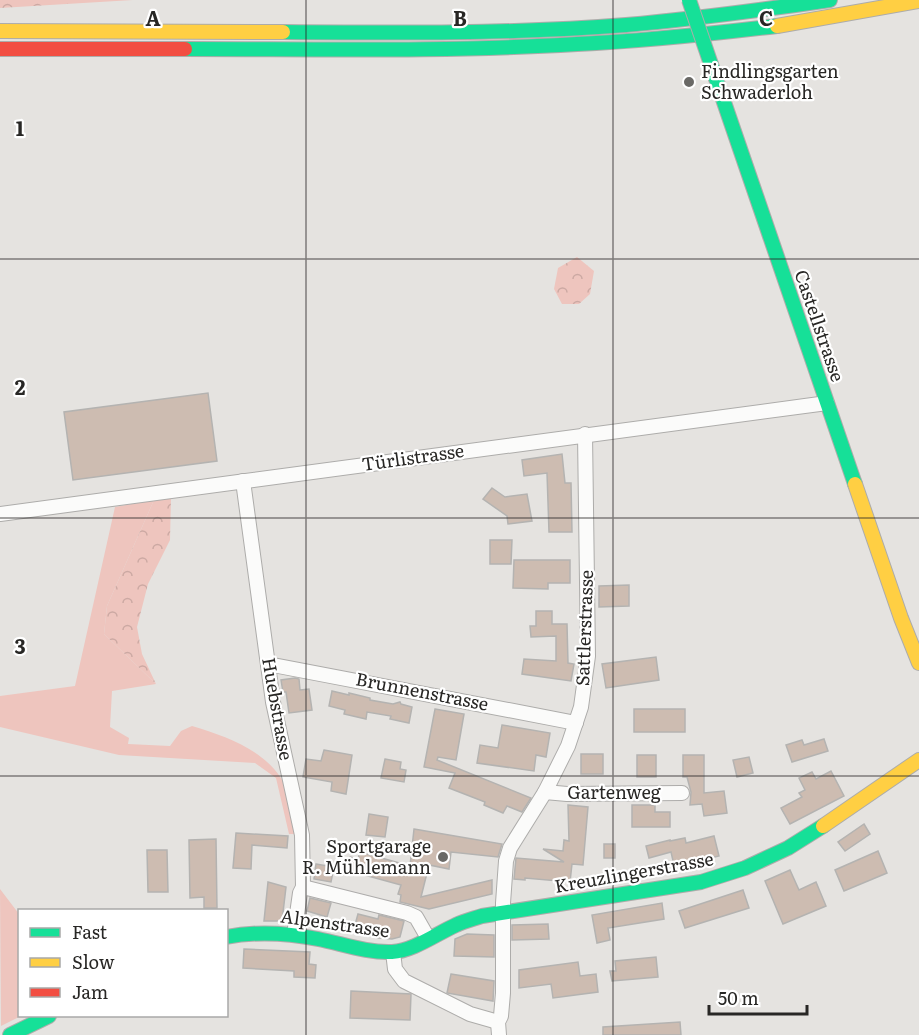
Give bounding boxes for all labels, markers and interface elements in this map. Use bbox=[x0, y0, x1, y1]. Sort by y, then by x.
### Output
text: A bbox=[145, 2, 161, 32]
text: B bbox=[453, 2, 467, 32]
text: C bbox=[759, 2, 773, 32]
place label: Findlingsgarten Schwaderloh bbox=[701, 57, 839, 105]
marker: Findlingsgarten Schwaderloh bbox=[682, 75, 696, 89]
text: 1 bbox=[16, 112, 24, 142]
street label: Castellstrasse bbox=[789, 266, 852, 385]
text: 2 bbox=[15, 371, 26, 401]
street label: Türlistrasse bbox=[360, 436, 466, 477]
street label: Sattlerstrasse bbox=[568, 569, 599, 687]
text: 3 bbox=[14, 630, 26, 660]
street label: Huebstrasse bbox=[256, 655, 301, 762]
street label: Brunnenstrasse bbox=[354, 664, 491, 717]
street label: Gartenweg bbox=[567, 778, 662, 805]
place label: Sportgarage R. Mühlemann bbox=[302, 832, 431, 880]
street label: Kreuzlingerstrasse bbox=[552, 844, 715, 899]
marker: Sportgarage R. Mühlemann bbox=[436, 850, 450, 864]
street label: Alpenstrasse bbox=[279, 902, 391, 944]
legend bbox=[18, 909, 228, 1017]
text: Fast bbox=[72, 918, 108, 945]
text: Slow bbox=[72, 948, 115, 975]
text: Jam bbox=[72, 978, 108, 1005]
scale bar bbox=[709, 978, 806, 1016]
text: 50 m bbox=[718, 984, 759, 1011]

